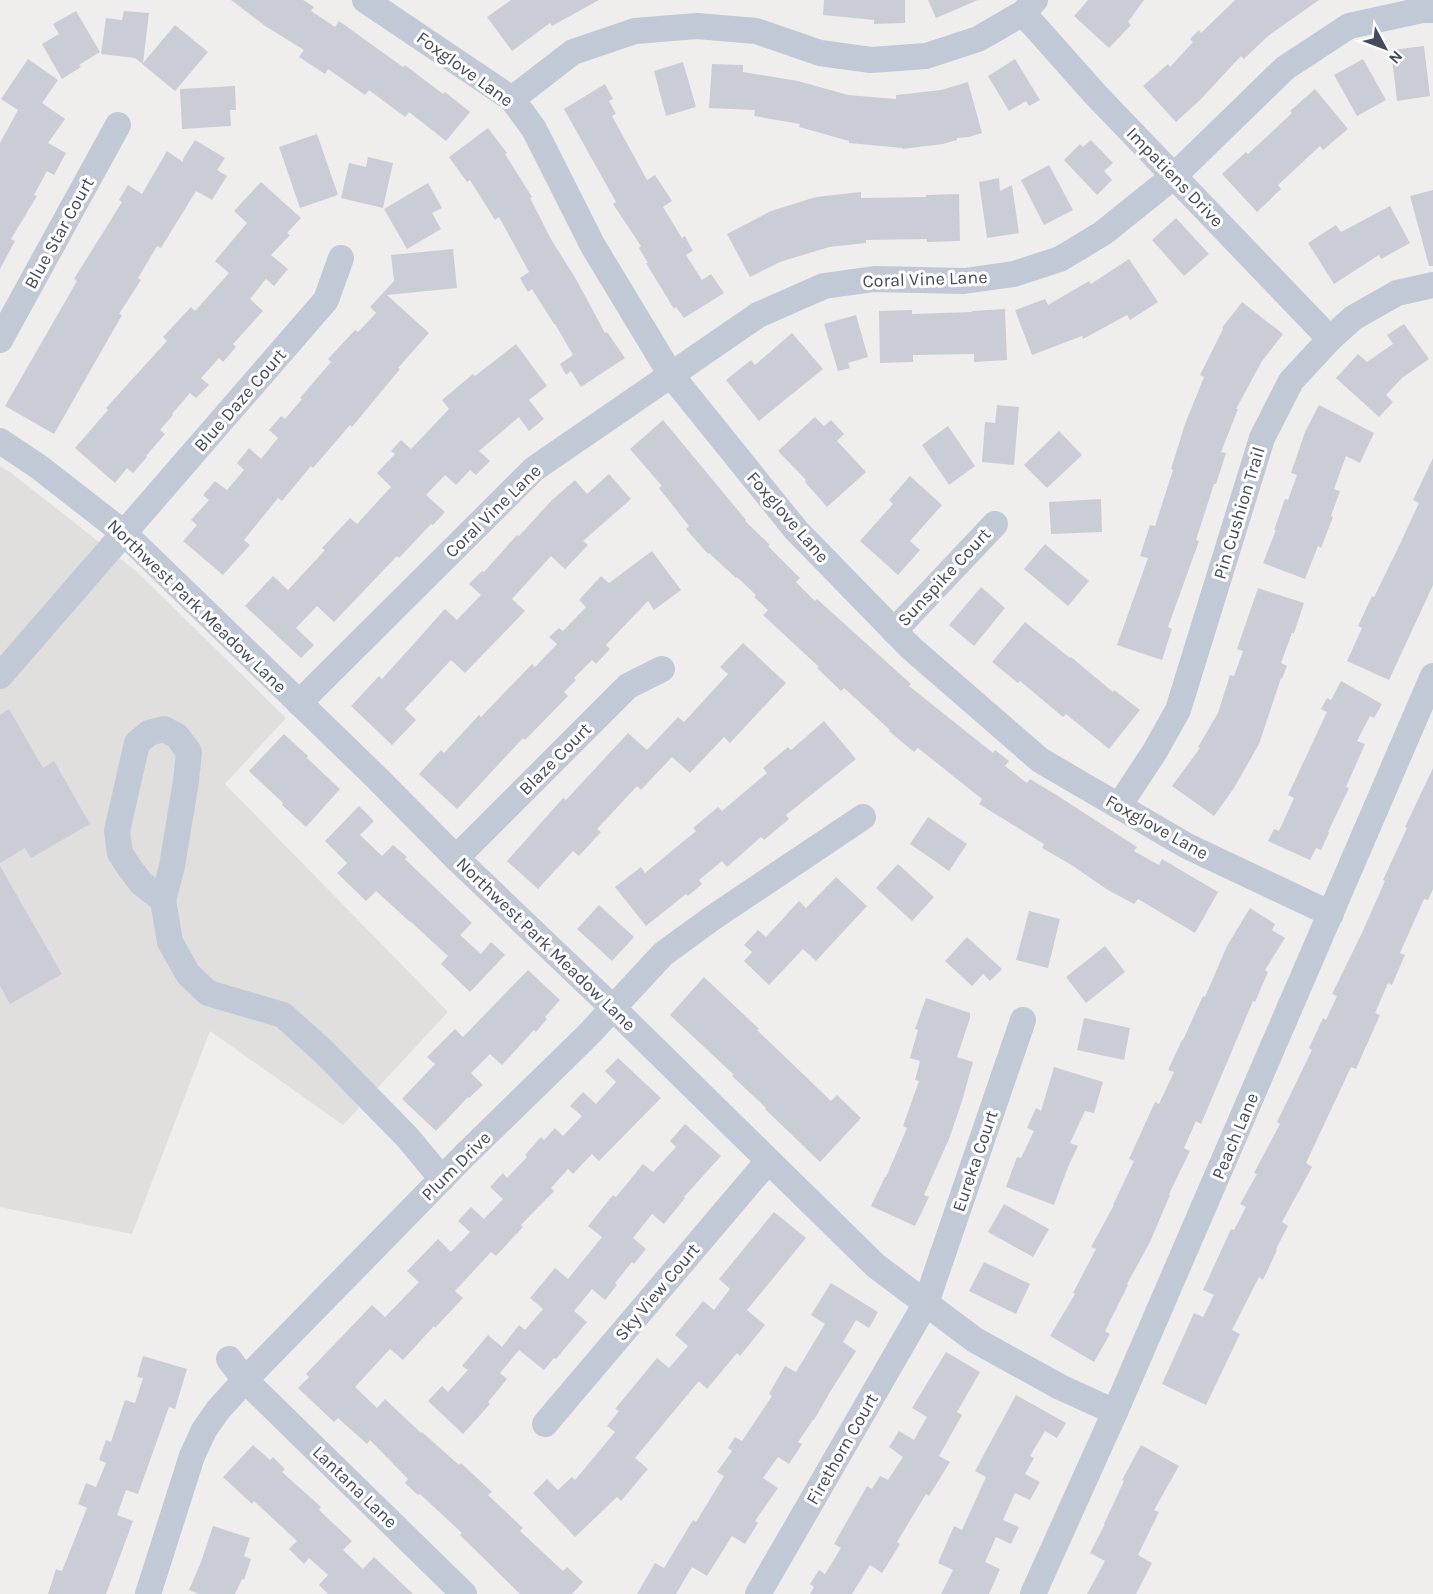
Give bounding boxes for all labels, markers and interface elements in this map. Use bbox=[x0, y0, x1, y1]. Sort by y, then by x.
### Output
north arrow bbox=[1355, 18, 1415, 78]
street label: Foxglove Lane bbox=[412, 27, 518, 111]
text: N bbox=[1385, 47, 1407, 68]
street label: Impatiens Drive bbox=[1122, 122, 1228, 232]
street label: Blue Star Court bbox=[19, 173, 99, 293]
street label: Coral Vine Lane bbox=[862, 266, 988, 292]
street label: Blue Daze Court bbox=[189, 344, 291, 456]
street label: Pin Cushion Trail bbox=[1208, 444, 1270, 582]
street label: Coral Vine Lane bbox=[440, 460, 546, 562]
street label: Foxglove Lane bbox=[742, 467, 834, 567]
street label: Northwest Park Meadow Lane bbox=[103, 515, 291, 697]
street label: Sunspike Court bbox=[893, 523, 995, 631]
street label: Blaze Court bbox=[514, 718, 596, 800]
street label: Foxglove Lane bbox=[1102, 790, 1212, 864]
street label: Northwest Park Meadow Lane bbox=[452, 853, 640, 1035]
street label: Peach Lane bbox=[1207, 1089, 1263, 1183]
street label: Eureka Court bbox=[947, 1107, 1003, 1215]
street label: Plum Drive bbox=[417, 1127, 495, 1205]
street label: Sky View Court bbox=[610, 1239, 704, 1345]
street label: Firethorn Court bbox=[801, 1389, 883, 1509]
street label: Lantana Lane bbox=[308, 1441, 402, 1533]

